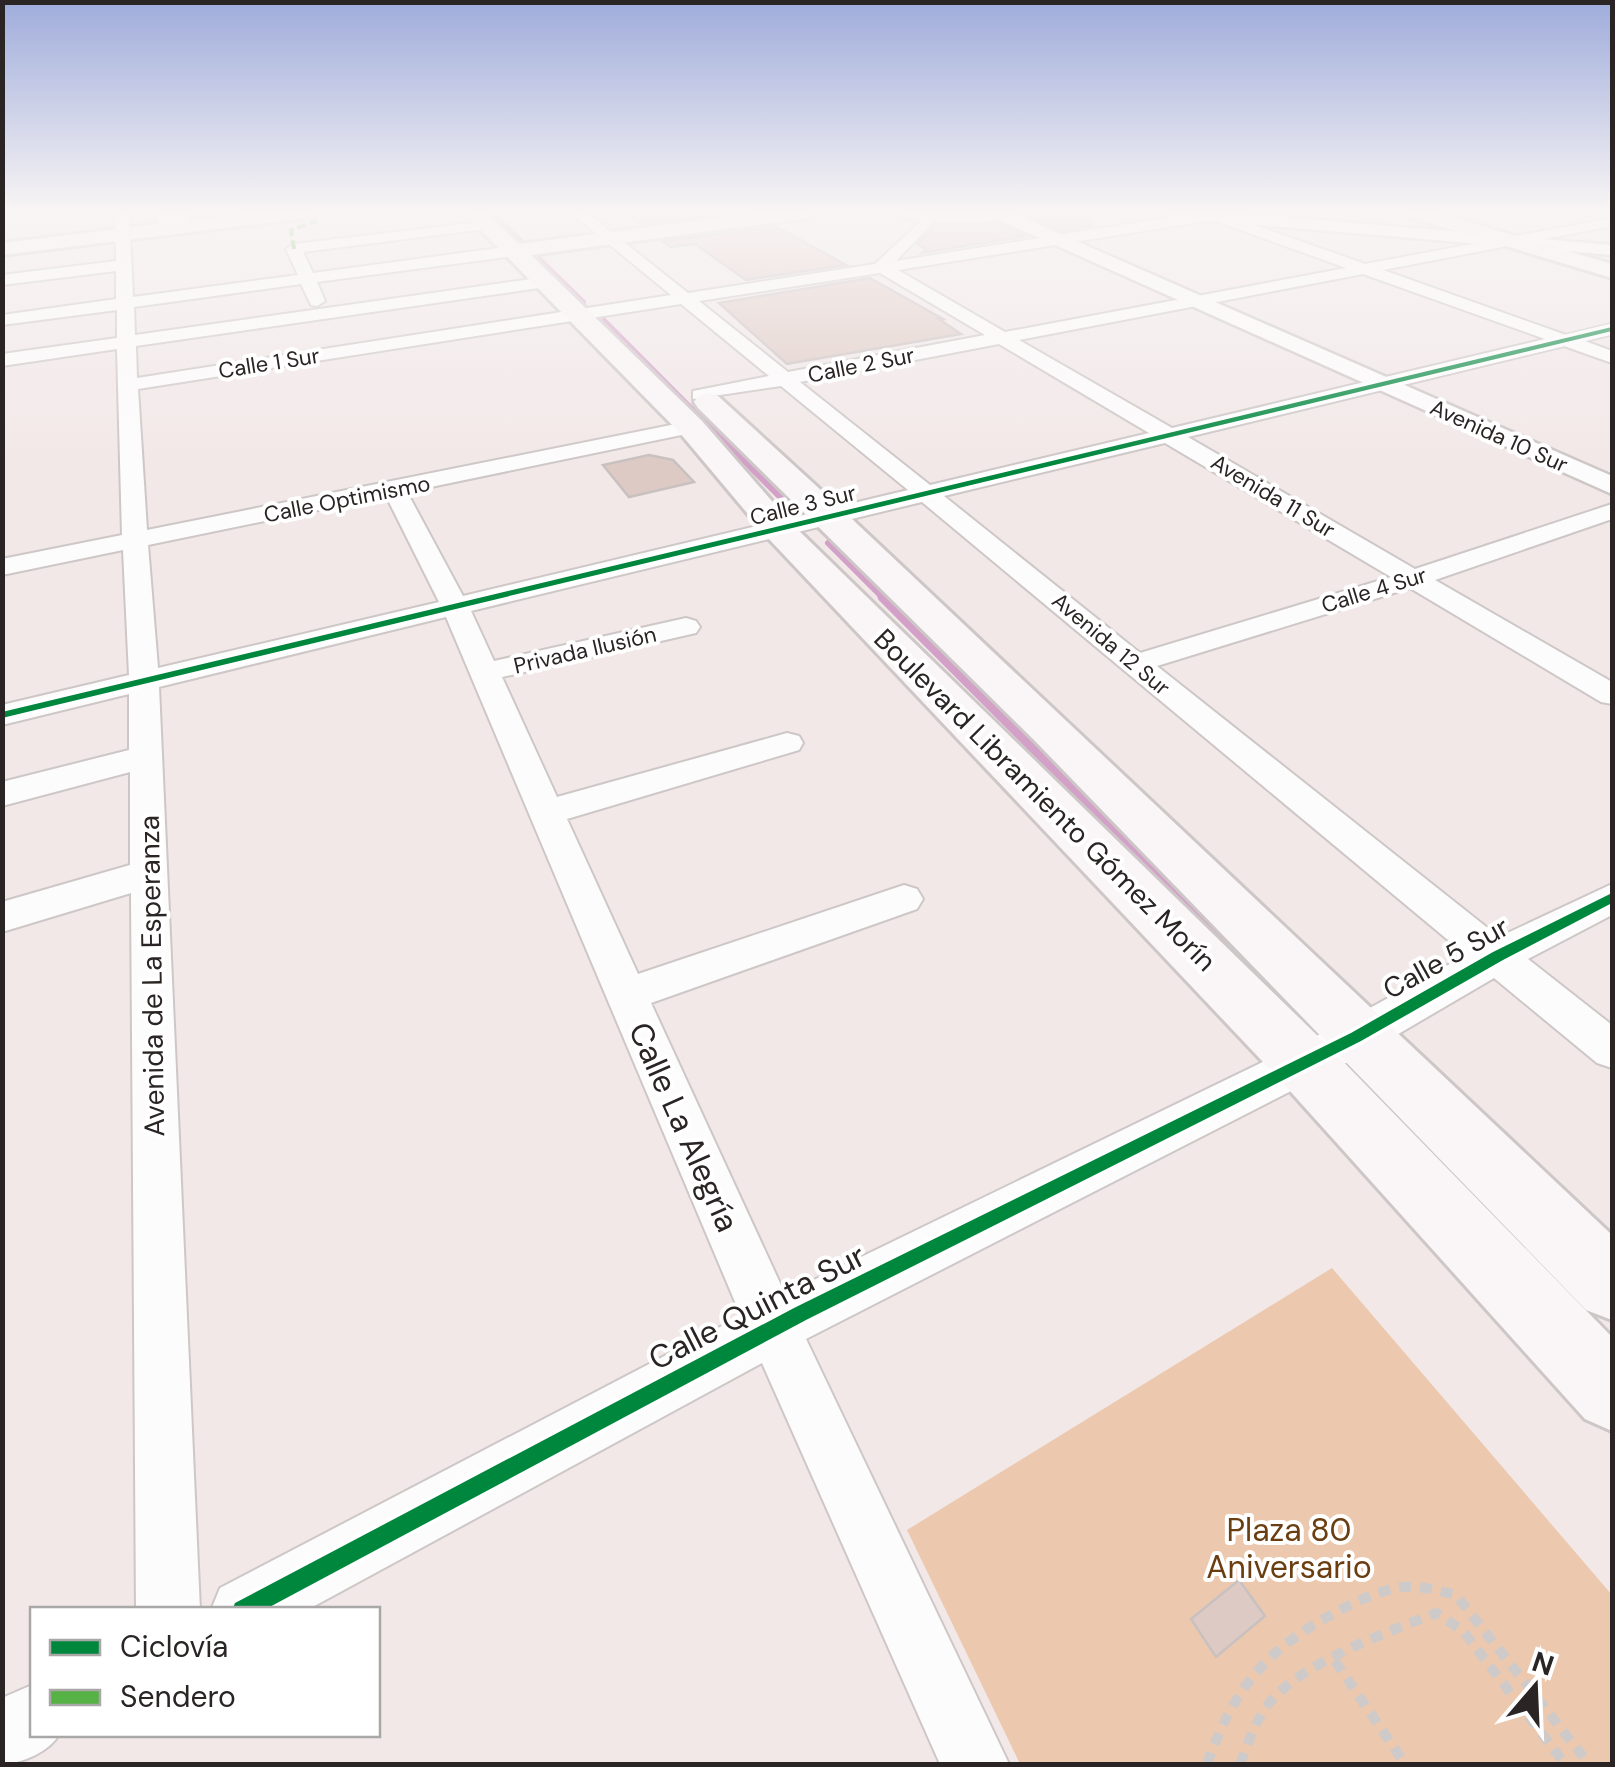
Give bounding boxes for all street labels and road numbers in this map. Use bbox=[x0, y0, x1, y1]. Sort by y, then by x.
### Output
street label: Calle 2 Sur bbox=[805, 340, 917, 390]
street label: Calle 1 Sur bbox=[216, 341, 322, 385]
street label: Avenida 10 Sur bbox=[1426, 393, 1572, 479]
street label: Avenida 11 Sur bbox=[1206, 448, 1340, 544]
street label: Calle Optimismo bbox=[261, 469, 433, 529]
street label: Calle 3 Sur bbox=[747, 478, 859, 532]
street label: Calle 4 Sur bbox=[1318, 560, 1430, 620]
street label: Avenida 12 Sur bbox=[1046, 586, 1176, 702]
street label: Privada Ilusión bbox=[511, 620, 659, 680]
street label: Boulevard Libramiento Gómez Morín bbox=[866, 621, 1224, 979]
street label: Avenida de La Esperanza bbox=[131, 815, 173, 1137]
street label: Calle 5 Sur bbox=[1377, 908, 1515, 1008]
street label: Calle La Alegría bbox=[619, 1016, 749, 1238]
street label: Calle Quinta Sur bbox=[642, 1234, 873, 1380]

